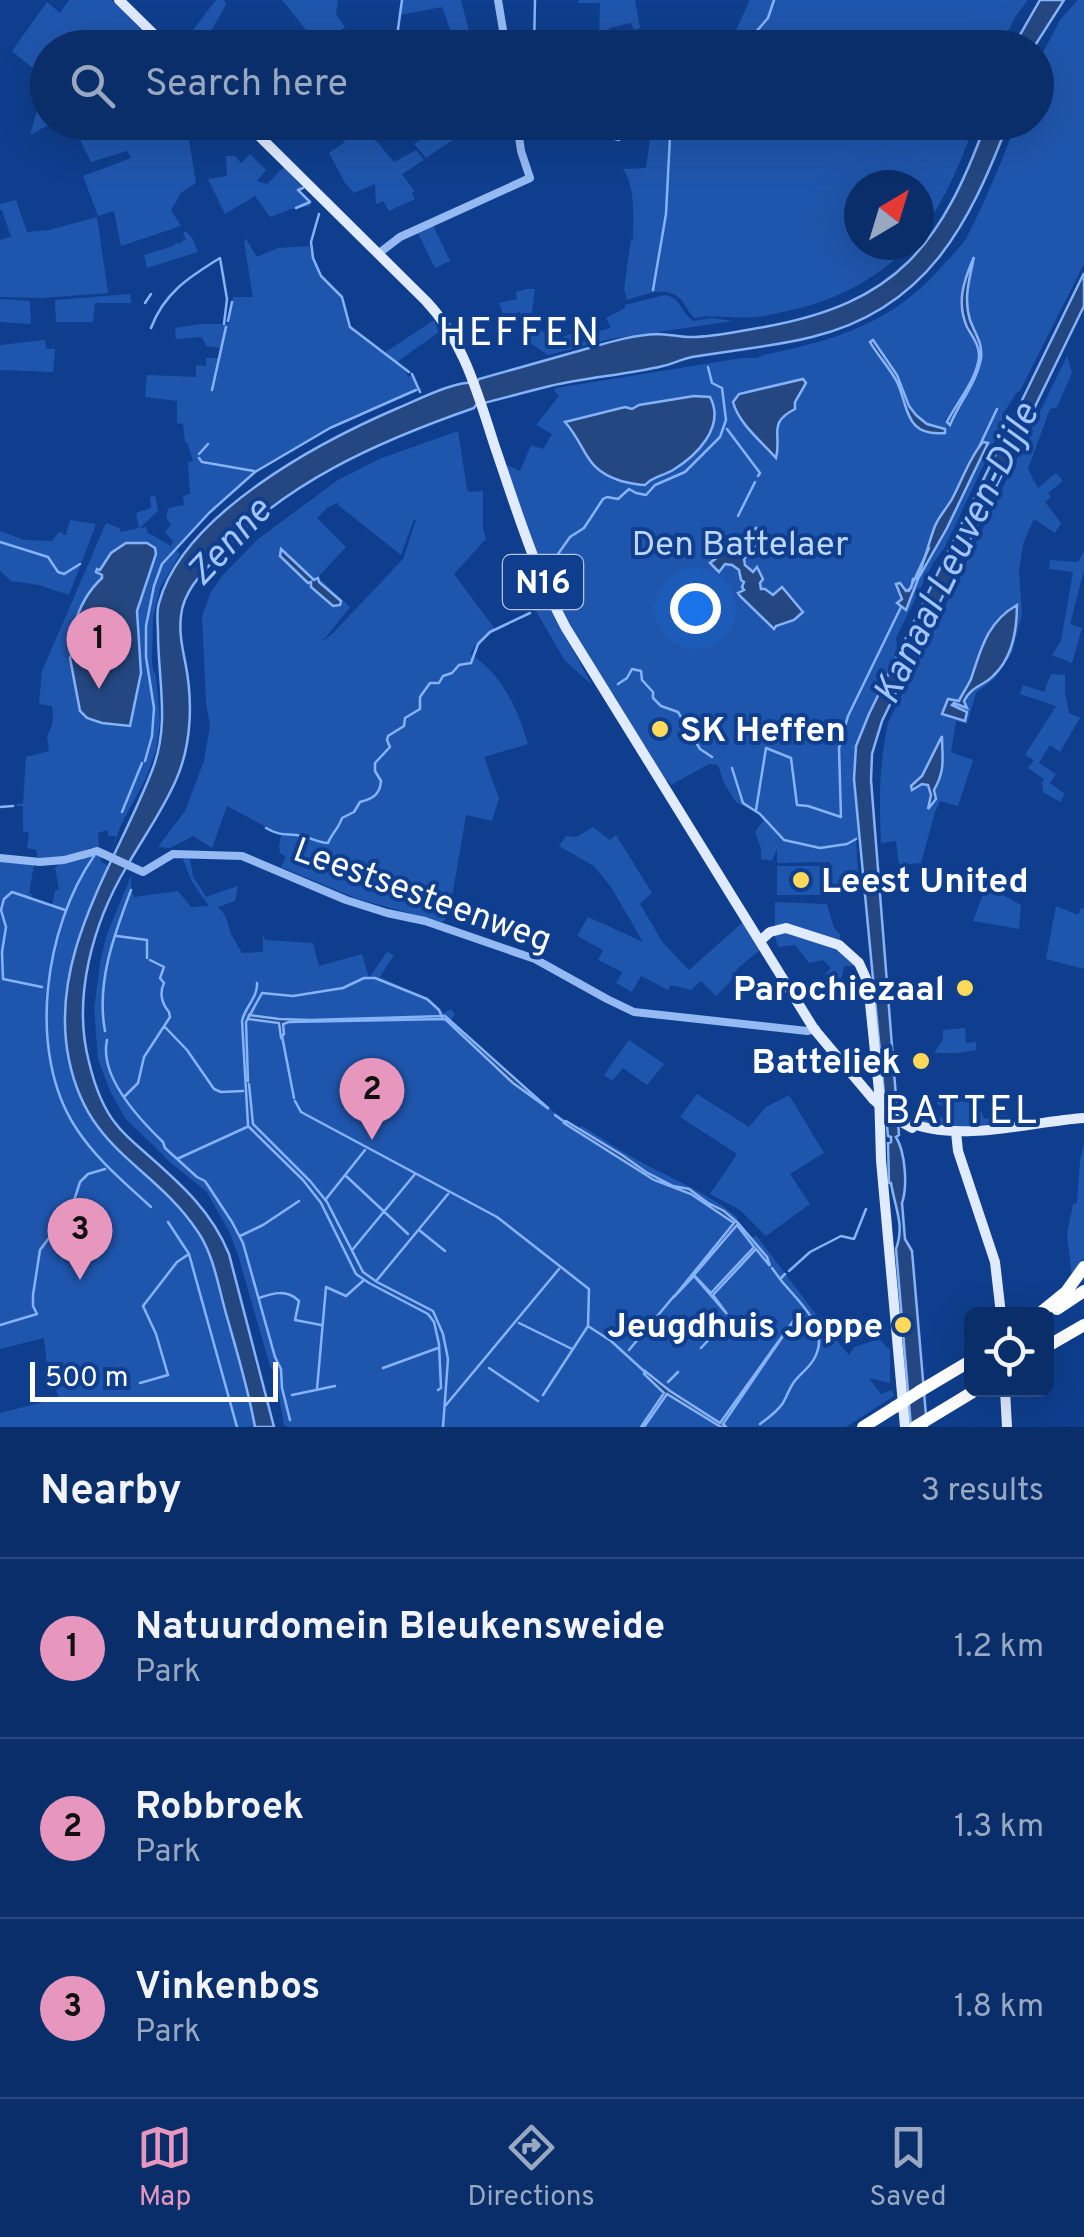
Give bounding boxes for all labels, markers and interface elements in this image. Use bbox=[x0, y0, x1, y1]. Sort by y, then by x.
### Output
search box bbox=[30, 30, 1054, 140]
icon: search bbox=[65, 58, 120, 113]
text: Search here bbox=[145, 61, 348, 110]
north arrow bbox=[844, 170, 934, 260]
district label: HEFFEN bbox=[438, 310, 602, 360]
water label: Kanaal Leuven-Dijle bbox=[864, 396, 1052, 713]
water label: Zenne bbox=[177, 489, 284, 598]
park label: Den Battelaer bbox=[631, 524, 849, 568]
road number: N16 bbox=[503, 555, 583, 609]
your location bbox=[670, 583, 721, 634]
pin: 1 bbox=[66, 606, 132, 689]
place label: SK Heffen bbox=[680, 710, 846, 754]
marker: SK Heffen bbox=[649, 718, 671, 740]
street label: Leestsesteenweg bbox=[287, 830, 557, 964]
place label: Leest United bbox=[821, 861, 1029, 905]
marker: Leest United bbox=[790, 869, 812, 891]
place label: Parochiezaal bbox=[733, 969, 945, 1013]
marker: Parochiezaal bbox=[954, 977, 976, 999]
place label: Batteliek bbox=[751, 1042, 901, 1086]
marker: Batteliek bbox=[910, 1050, 932, 1072]
pin: 2 bbox=[340, 1058, 404, 1140]
district label: BATTEL bbox=[884, 1088, 1040, 1138]
pin: 3 bbox=[48, 1198, 112, 1280]
place label: Jeugdhuis Joppe bbox=[607, 1306, 883, 1350]
map controls bbox=[964, 1307, 1054, 1397]
button: locate bbox=[964, 1307, 1054, 1397]
marker: Jeugdhuis Joppe bbox=[892, 1314, 914, 1336]
scale bar bbox=[30, 1357, 278, 1402]
text: 500 m bbox=[45, 1361, 128, 1397]
text: Nearby bbox=[40, 1466, 182, 1519]
text: 3 results bbox=[921, 1472, 1044, 1512]
text: Natuurdomein Bleukensweide bbox=[135, 1604, 665, 1653]
text: 1 bbox=[66, 1628, 79, 1668]
text: 1.2 km bbox=[954, 1628, 1044, 1668]
text: Park bbox=[135, 1653, 201, 1693]
text: Robbroek bbox=[135, 1784, 304, 1833]
text: 2 bbox=[63, 1808, 82, 1848]
text: 1.3 km bbox=[954, 1808, 1044, 1848]
text: Park bbox=[135, 1833, 201, 1873]
text: Vinkenbos bbox=[135, 1964, 320, 2013]
text: 3 bbox=[63, 1988, 82, 2028]
text: 1.8 km bbox=[954, 1988, 1044, 2028]
text: Park bbox=[135, 2013, 201, 2053]
tab: Map bbox=[137, 2120, 192, 2216]
tab: Directions bbox=[467, 2120, 595, 2216]
tab: Saved bbox=[870, 2120, 947, 2216]

